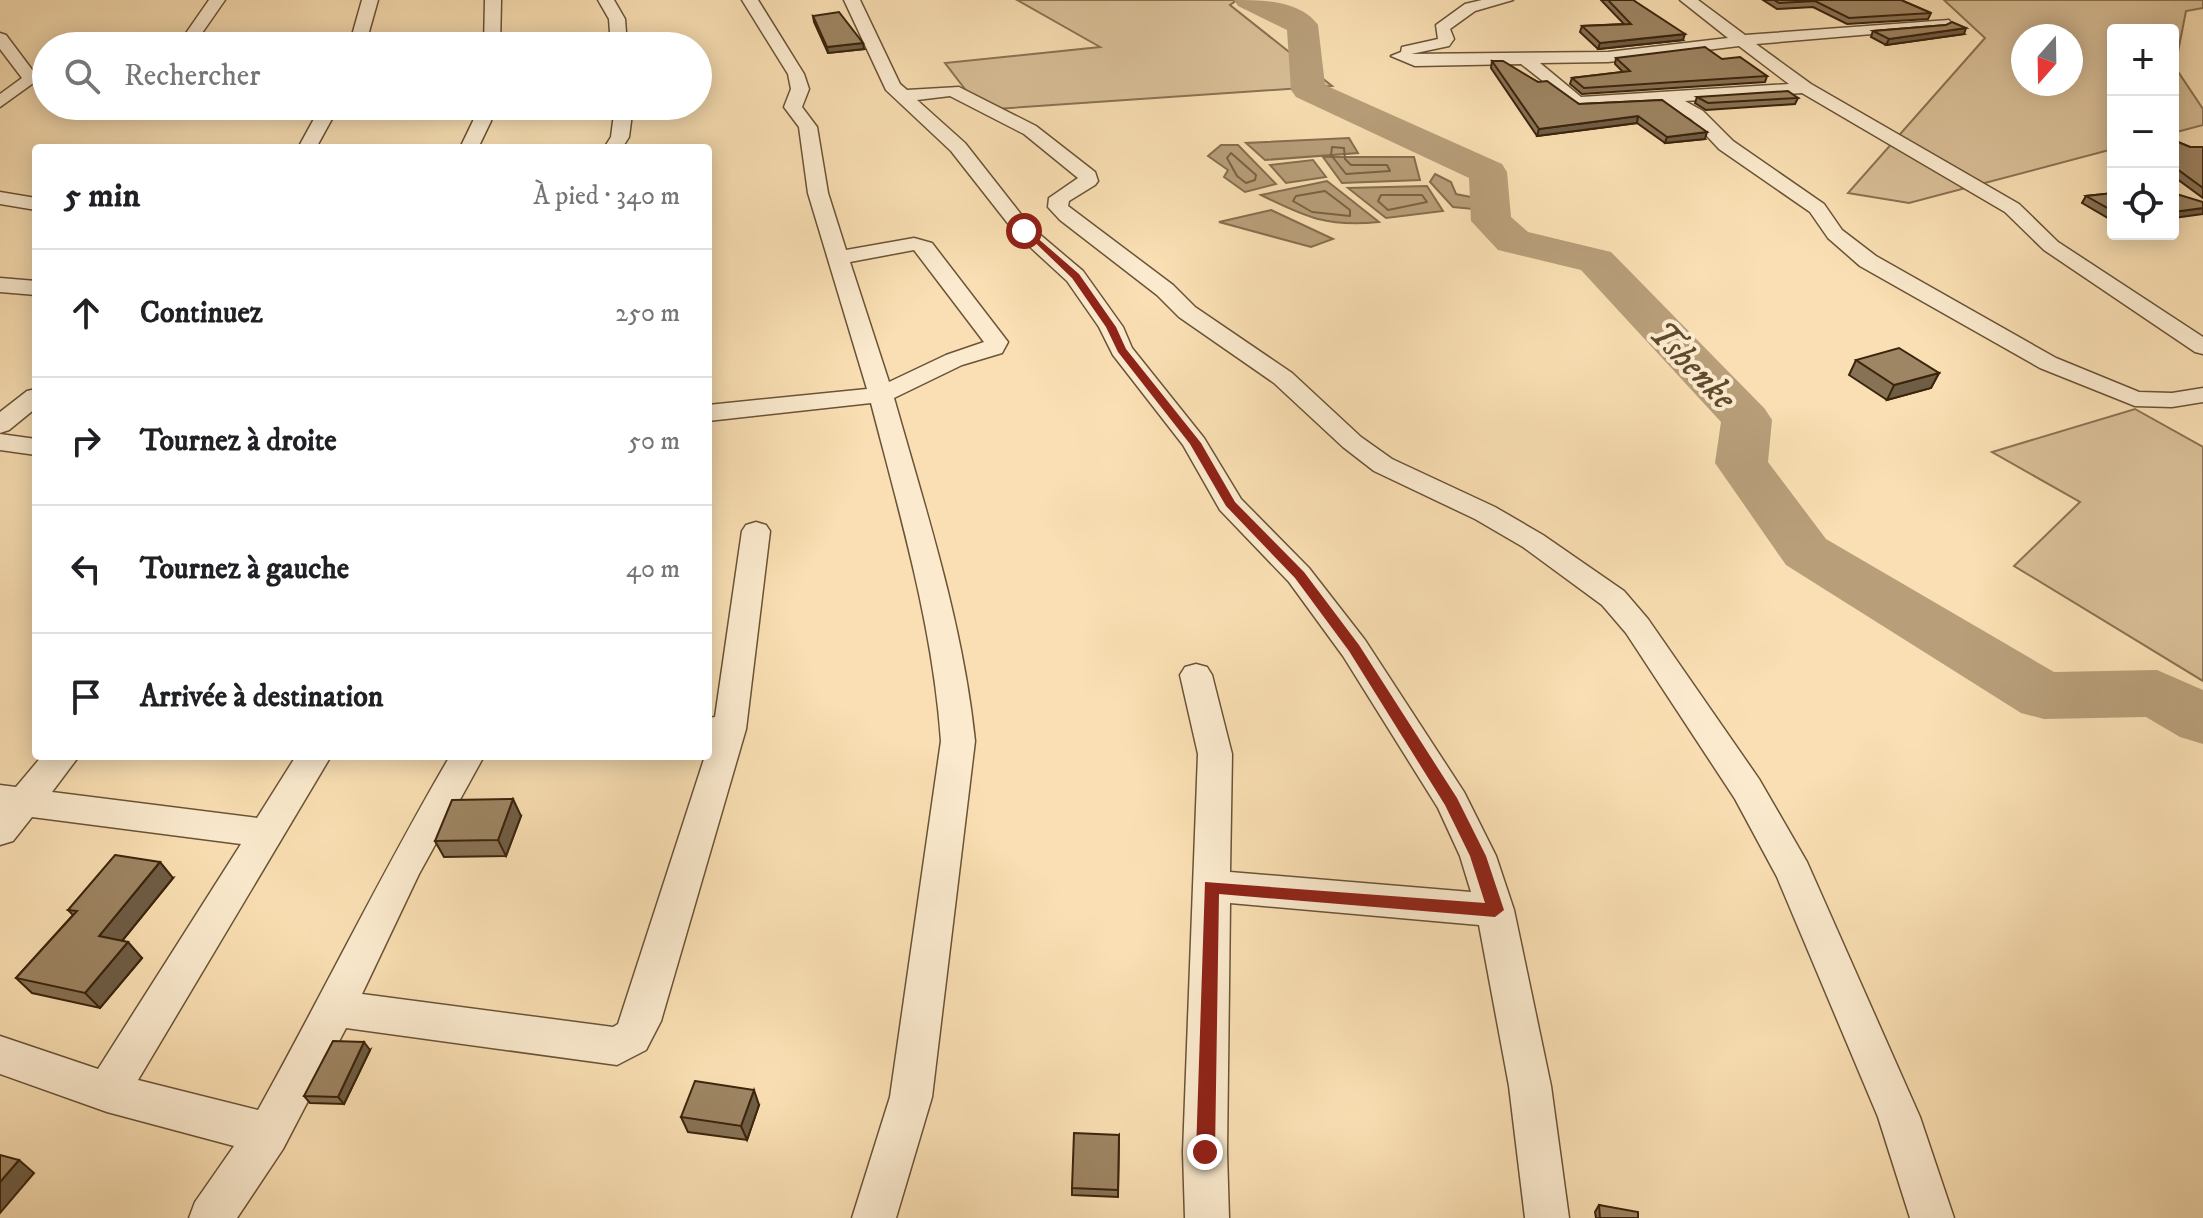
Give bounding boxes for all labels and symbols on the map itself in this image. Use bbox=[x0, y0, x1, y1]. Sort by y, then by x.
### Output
north arrow bbox=[2011, 24, 2083, 96]
route start bbox=[1006, 213, 1042, 249]
water label: Tshenke bbox=[1639, 312, 1746, 420]
route end bbox=[1187, 1134, 1223, 1170]

